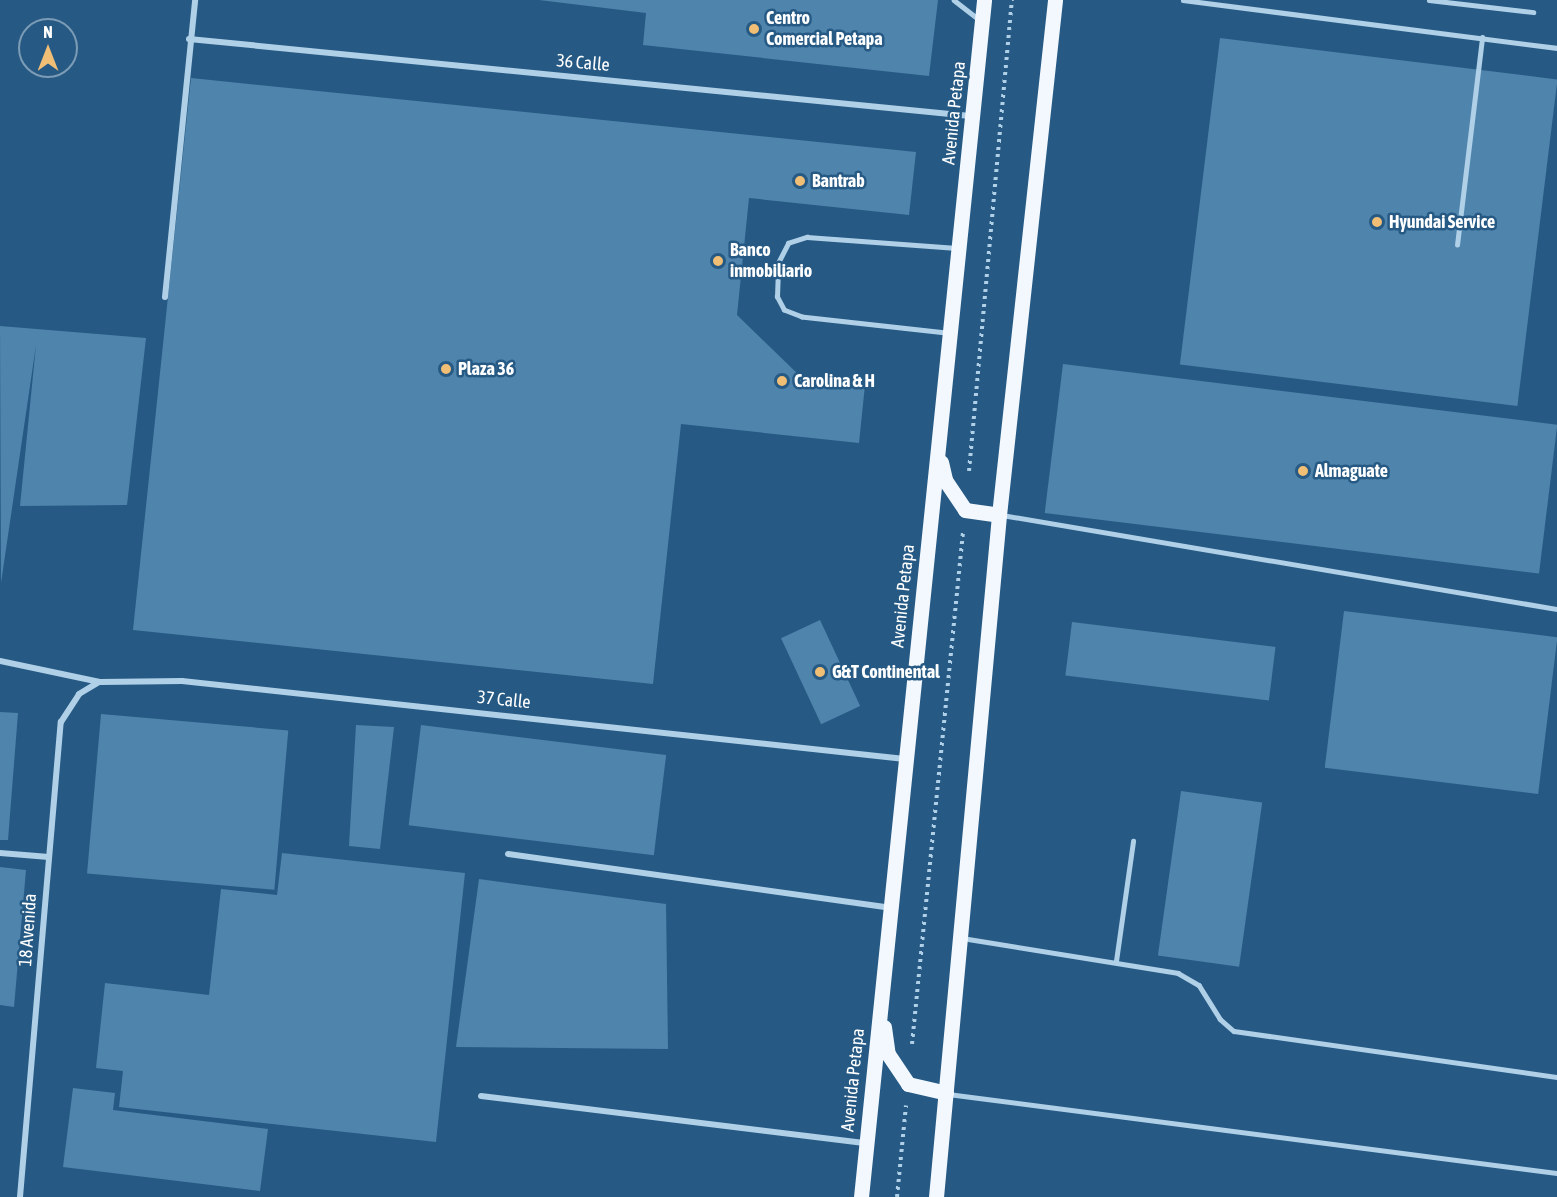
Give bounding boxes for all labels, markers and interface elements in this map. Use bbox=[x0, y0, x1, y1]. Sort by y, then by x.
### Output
place label: Centro Comercial Petapa bbox=[766, 8, 883, 50]
north arrow bbox=[18, 18, 78, 78]
marker: Centro Comercial Petapa bbox=[747, 22, 761, 36]
text: N bbox=[43, 23, 53, 41]
street label: 36 Calle bbox=[555, 50, 611, 76]
street label: Avenida Petapa bbox=[938, 60, 970, 166]
place label: Bantrab bbox=[812, 170, 865, 192]
marker: Bantrab bbox=[793, 174, 807, 188]
place label: Hyundai Service bbox=[1389, 211, 1495, 233]
marker: Hyundai Service bbox=[1370, 215, 1384, 229]
place label: Banco inmobiliario bbox=[730, 240, 812, 282]
marker: Banco inmobiliario bbox=[711, 254, 725, 268]
place label: Plaza 36 bbox=[458, 358, 514, 380]
marker: Plaza 36 bbox=[439, 362, 453, 376]
place label: Carolina & H bbox=[794, 370, 875, 392]
marker: Carolina & H bbox=[775, 374, 789, 388]
place label: Almaguate bbox=[1315, 460, 1388, 482]
marker: Almaguate bbox=[1296, 464, 1310, 478]
street label: Avenida Petapa bbox=[887, 543, 919, 649]
place label: G&T Continental bbox=[832, 661, 940, 683]
marker: G&T Continental bbox=[813, 665, 827, 679]
street label: 37 Calle bbox=[476, 686, 532, 714]
street label: 18 Avenida bbox=[15, 893, 41, 967]
street label: Avenida Petapa bbox=[837, 1027, 869, 1133]

